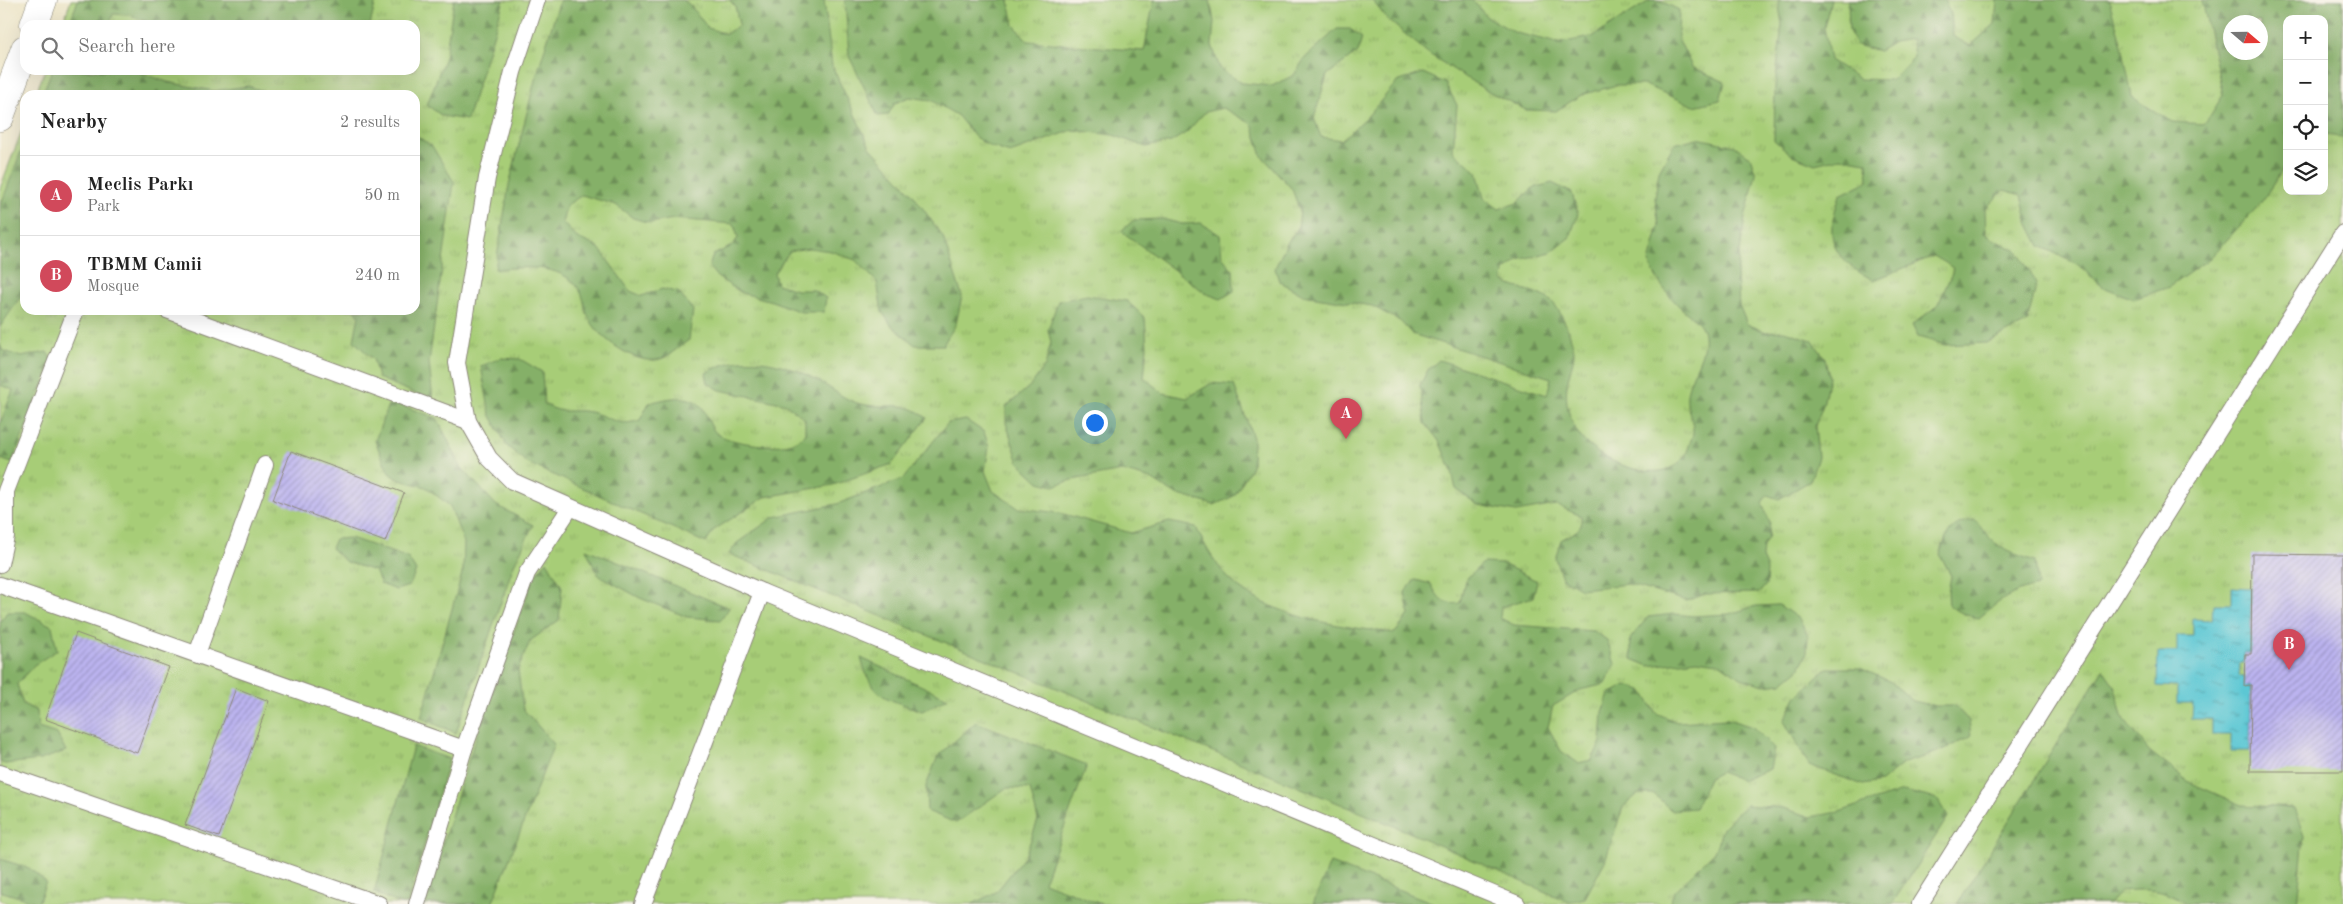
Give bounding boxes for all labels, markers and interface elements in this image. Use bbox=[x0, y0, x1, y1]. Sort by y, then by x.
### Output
north arrow bbox=[2223, 15, 2268, 60]
map controls bbox=[2283, 15, 2328, 195]
button: + bbox=[2283, 15, 2328, 60]
search box bbox=[20, 20, 420, 75]
icon: search bbox=[38, 34, 66, 62]
text: Search here bbox=[78, 38, 175, 57]
button: − bbox=[2283, 60, 2328, 105]
button: locate bbox=[2283, 105, 2328, 150]
text: Nearby bbox=[40, 112, 108, 133]
text: 2 results bbox=[340, 115, 400, 131]
button: layers bbox=[2283, 150, 2328, 195]
text: Meclis Parkı bbox=[87, 176, 193, 195]
text: A bbox=[50, 188, 62, 204]
text: 50 m bbox=[364, 188, 400, 204]
text: Park bbox=[87, 199, 120, 215]
text: TBMM Camii bbox=[87, 256, 202, 275]
text: B bbox=[50, 268, 62, 284]
text: 240 m bbox=[355, 268, 400, 284]
text: Mosque bbox=[87, 279, 139, 295]
pin: A bbox=[1330, 398, 1362, 439]
your location bbox=[1082, 410, 1108, 436]
pin: B bbox=[2273, 629, 2305, 670]

